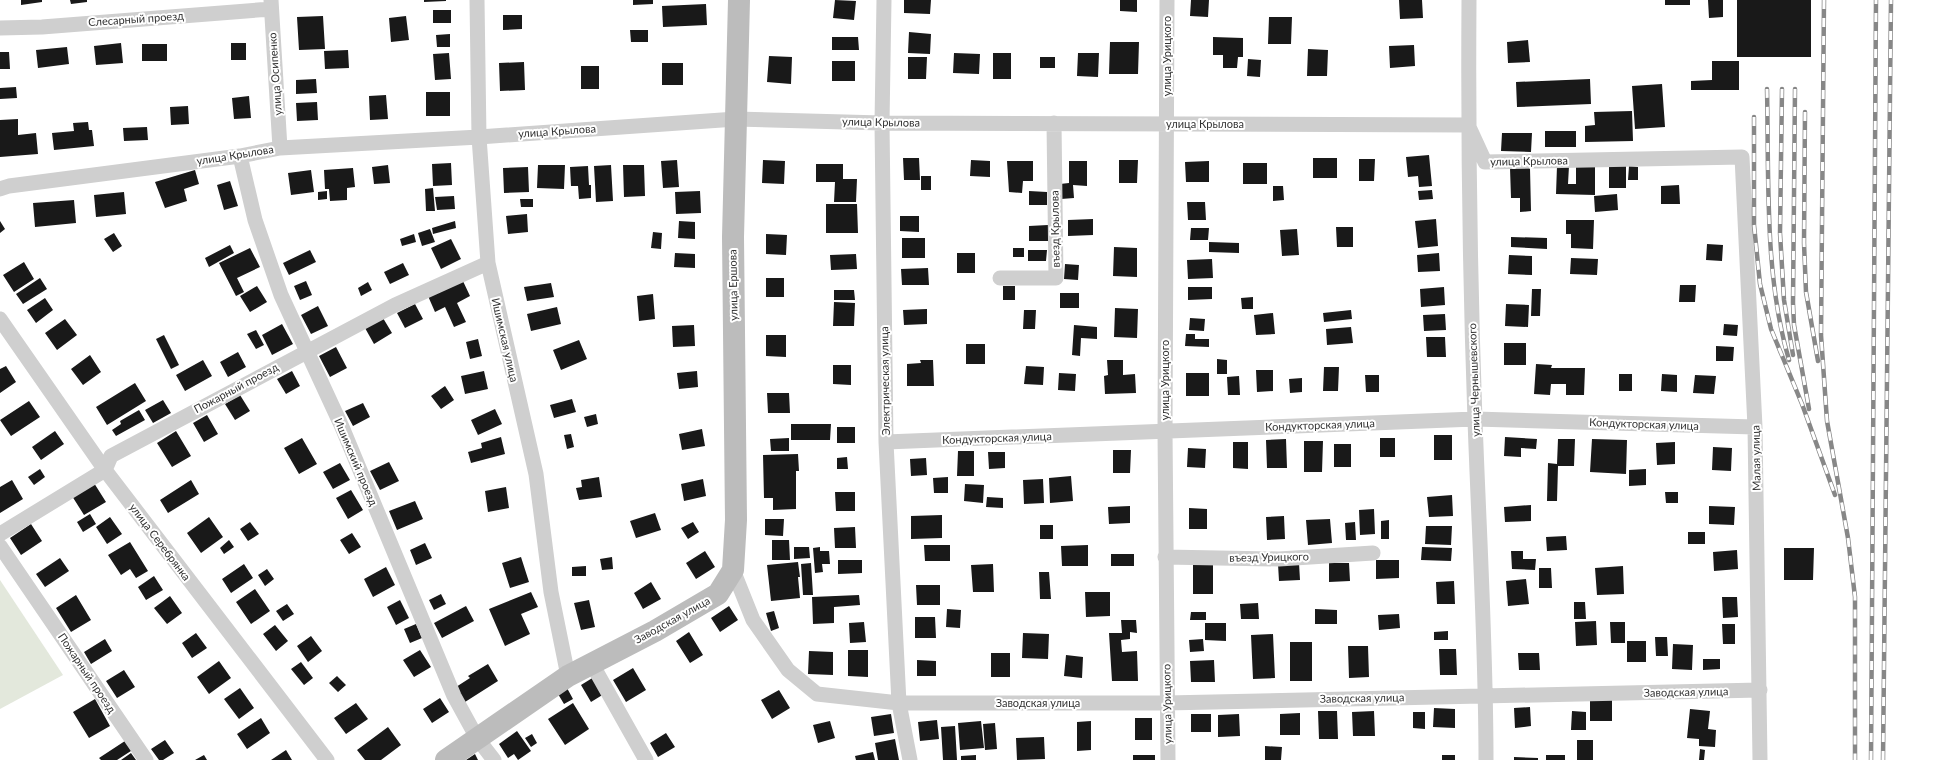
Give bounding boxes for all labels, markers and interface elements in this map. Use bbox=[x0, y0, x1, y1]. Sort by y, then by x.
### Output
street label: Слесарный проезд bbox=[88, 9, 184, 28]
street label: улица Урицкого bbox=[1160, 16, 1173, 96]
street label: улица Осипенко bbox=[265, 32, 284, 116]
street label: улица Крылова bbox=[842, 114, 920, 129]
street label: улица Крылова bbox=[1166, 117, 1244, 130]
street label: улица Крылова bbox=[518, 121, 596, 140]
street label: улица Крылова bbox=[195, 142, 274, 167]
street label: улица Крылова bbox=[1490, 153, 1568, 168]
street label: въезд Крылова bbox=[1047, 190, 1062, 268]
street label: улица Ершова bbox=[725, 249, 740, 321]
street label: Ишимская улица bbox=[489, 296, 522, 383]
street label: улица Чернышевского bbox=[1465, 323, 1482, 437]
street label: Электрическая улица bbox=[877, 326, 892, 436]
street label: улица Урицкого bbox=[1158, 340, 1171, 420]
street label: Пожарный проезд bbox=[191, 360, 280, 415]
street label: Кондукторская улица bbox=[1589, 415, 1699, 432]
street label: Ишимский проезд bbox=[332, 416, 381, 508]
street label: Кондукторская улица bbox=[1265, 416, 1375, 433]
street label: Малая улица bbox=[1748, 425, 1763, 491]
street label: Кондукторская улица bbox=[942, 429, 1052, 446]
street label: улица Серебрянка bbox=[127, 501, 194, 583]
street label: въезд Урицкого bbox=[1229, 549, 1309, 564]
street label: Заводская улица bbox=[632, 593, 712, 646]
street label: Пожарный проезд bbox=[56, 630, 119, 715]
street label: улица Урицкого bbox=[1159, 664, 1174, 744]
street label: Заводская улица bbox=[1644, 684, 1728, 699]
street label: Заводская улица bbox=[1320, 690, 1404, 705]
street label: Заводская улица bbox=[996, 696, 1080, 709]

